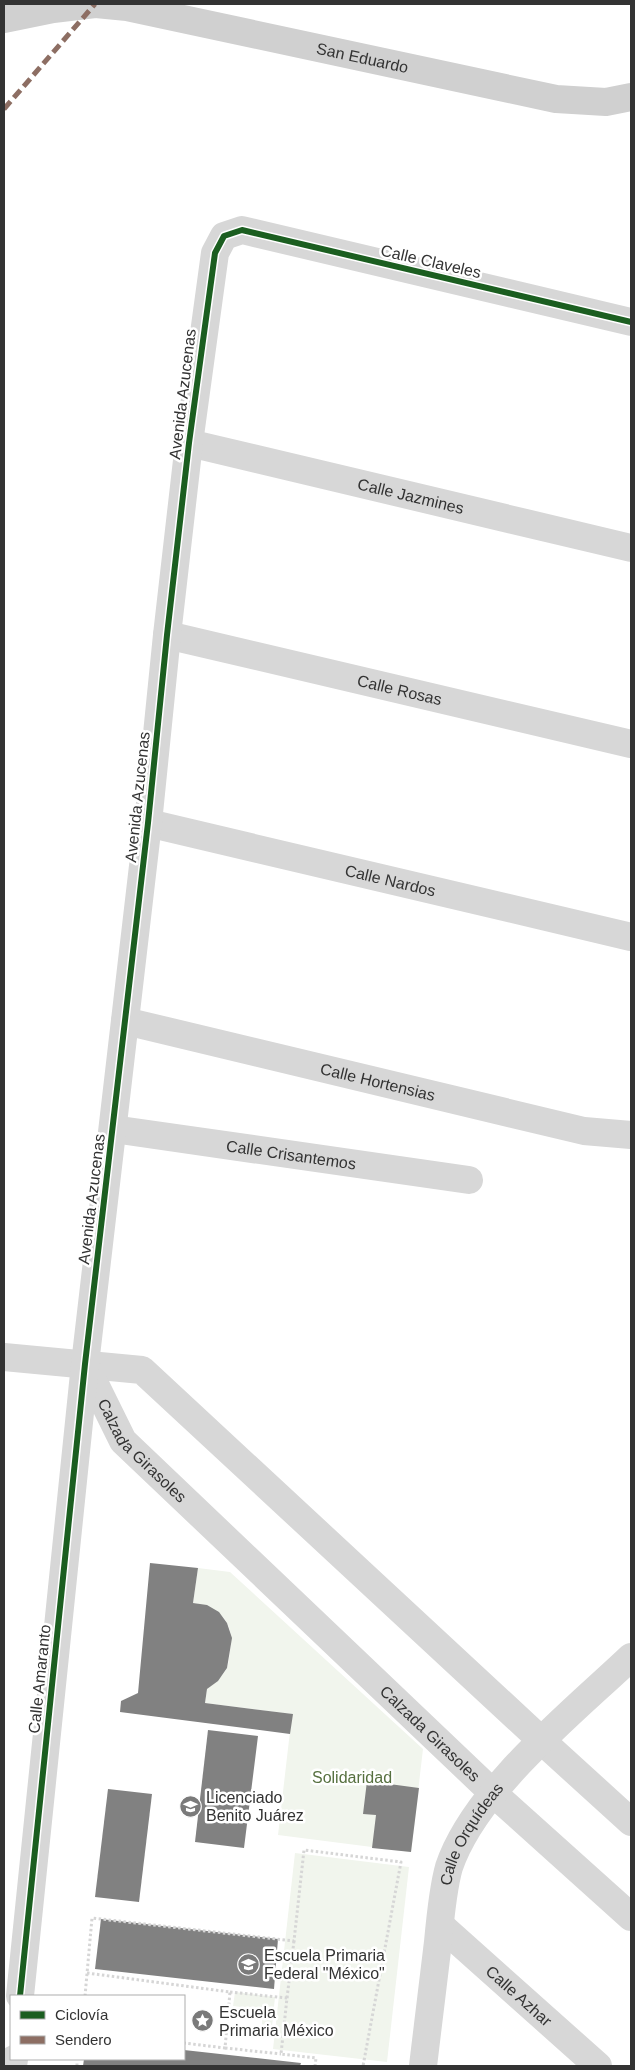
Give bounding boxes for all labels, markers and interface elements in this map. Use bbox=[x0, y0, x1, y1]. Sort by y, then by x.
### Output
street label: San Eduardo bbox=[315, 40, 410, 76]
street label: Calle Claveles bbox=[379, 242, 483, 281]
street label: Avenida Azucenas bbox=[166, 328, 199, 460]
street label: Calle Jazmines bbox=[356, 475, 465, 517]
street label: Calle Rosas bbox=[356, 672, 444, 708]
street label: Avenida Azucenas bbox=[122, 731, 153, 863]
street label: Calle Nardos bbox=[343, 862, 437, 900]
street label: Calle Hortensias bbox=[319, 1060, 437, 1104]
street label: Avenida Azucenas bbox=[75, 1133, 108, 1265]
street label: Calle Crisantemos bbox=[225, 1137, 357, 1173]
street label: Calzada Girasoles bbox=[94, 1396, 190, 1506]
street label: Calle Amaranto bbox=[25, 1624, 54, 1734]
street label: Calzada Girasoles bbox=[377, 1682, 483, 1785]
park label: Solidaridad bbox=[312, 1769, 392, 1786]
street label: Calle Orquídeas bbox=[437, 1780, 506, 1887]
place label: Licenciado Benito Juárez bbox=[206, 1789, 304, 1824]
school or university icon: Licenciado Benito Juárez bbox=[178, 1794, 202, 1818]
place label: Escuela Primaria Federal "México" bbox=[264, 1947, 385, 1982]
school or university icon: Escuela Primaria Federal "México" bbox=[236, 1952, 260, 1976]
street label: Calle Azhar bbox=[483, 1962, 555, 2030]
legend bbox=[10, 1995, 185, 2060]
place label: Escuela Primaria México bbox=[219, 2004, 334, 2039]
text: Ciclovía bbox=[55, 2006, 109, 2023]
place icon: Escuela Primaria México bbox=[191, 2009, 215, 2033]
text: Sendero bbox=[55, 2031, 112, 2048]

